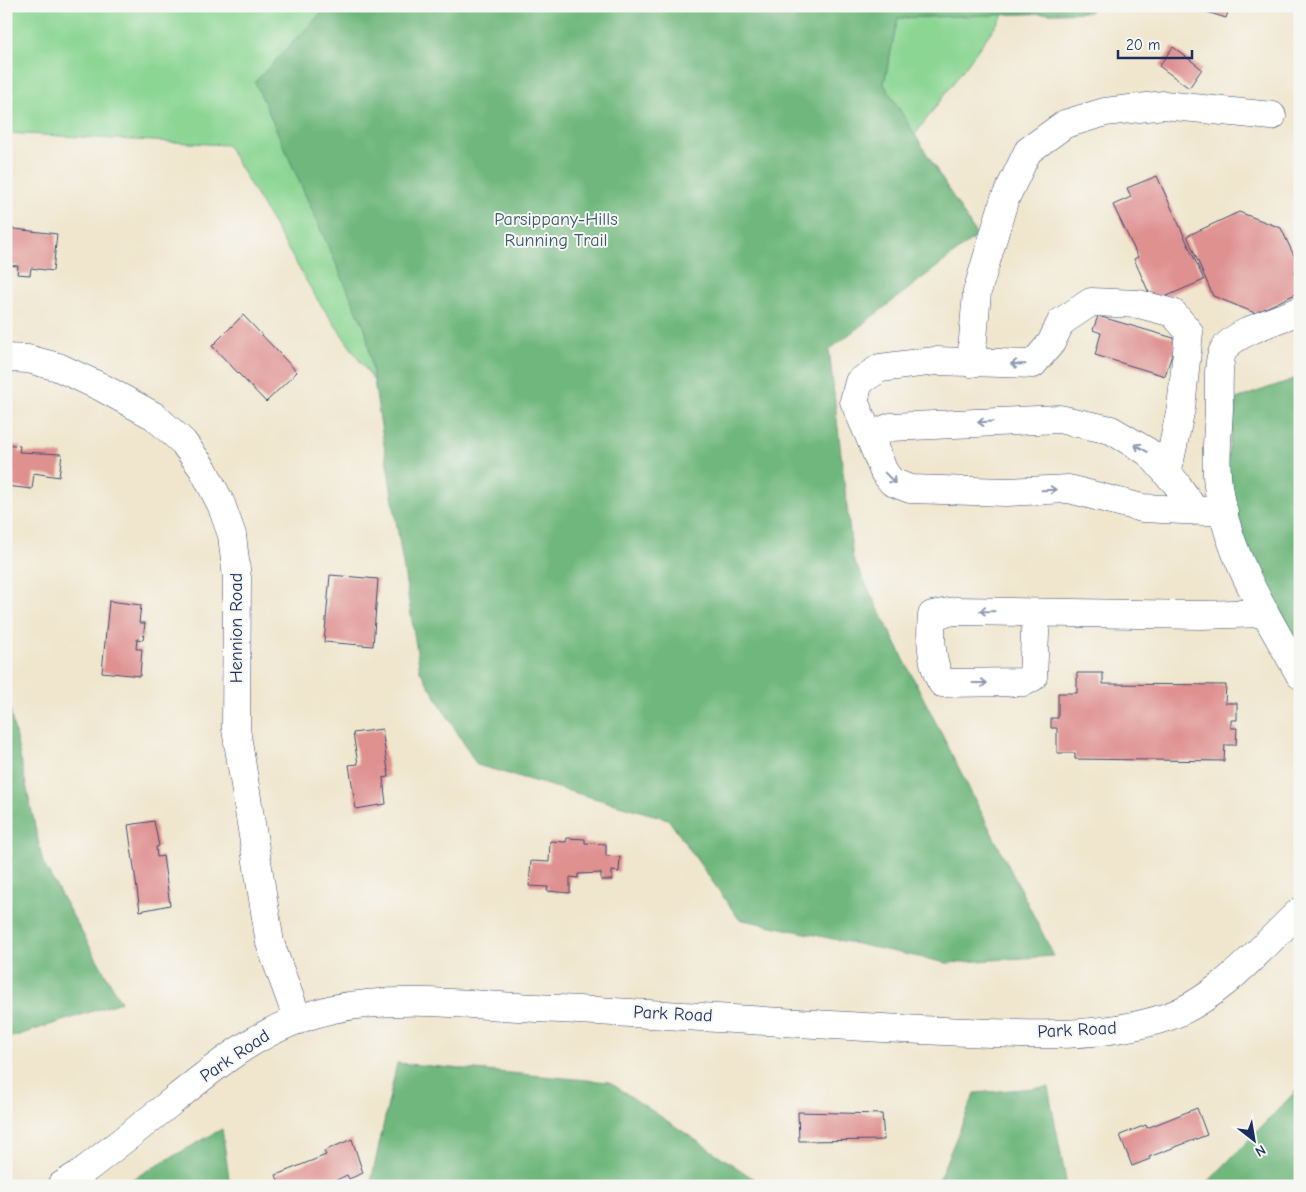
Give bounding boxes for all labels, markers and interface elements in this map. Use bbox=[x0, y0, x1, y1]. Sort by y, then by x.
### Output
scale bar bbox=[1118, 28, 1192, 60]
text: 20 m bbox=[1126, 36, 1160, 54]
park label: Parsippany-Hills Running Trail bbox=[494, 209, 618, 251]
one-way arrow bbox=[1010, 359, 1026, 369]
one-way arrow bbox=[977, 418, 993, 427]
one-way arrow bbox=[1134, 443, 1148, 453]
one-way arrow bbox=[884, 472, 896, 484]
one-way arrow bbox=[1041, 486, 1057, 495]
street label: Hennion Road bbox=[226, 573, 247, 683]
one-way arrow bbox=[979, 607, 995, 616]
one-way arrow bbox=[972, 678, 988, 688]
street label: Park Road bbox=[633, 1001, 713, 1027]
street label: Park Road bbox=[1037, 1017, 1117, 1043]
street label: Park Road bbox=[196, 1025, 274, 1087]
north arrow bbox=[1228, 1114, 1278, 1164]
text: N bbox=[1252, 1141, 1269, 1160]

